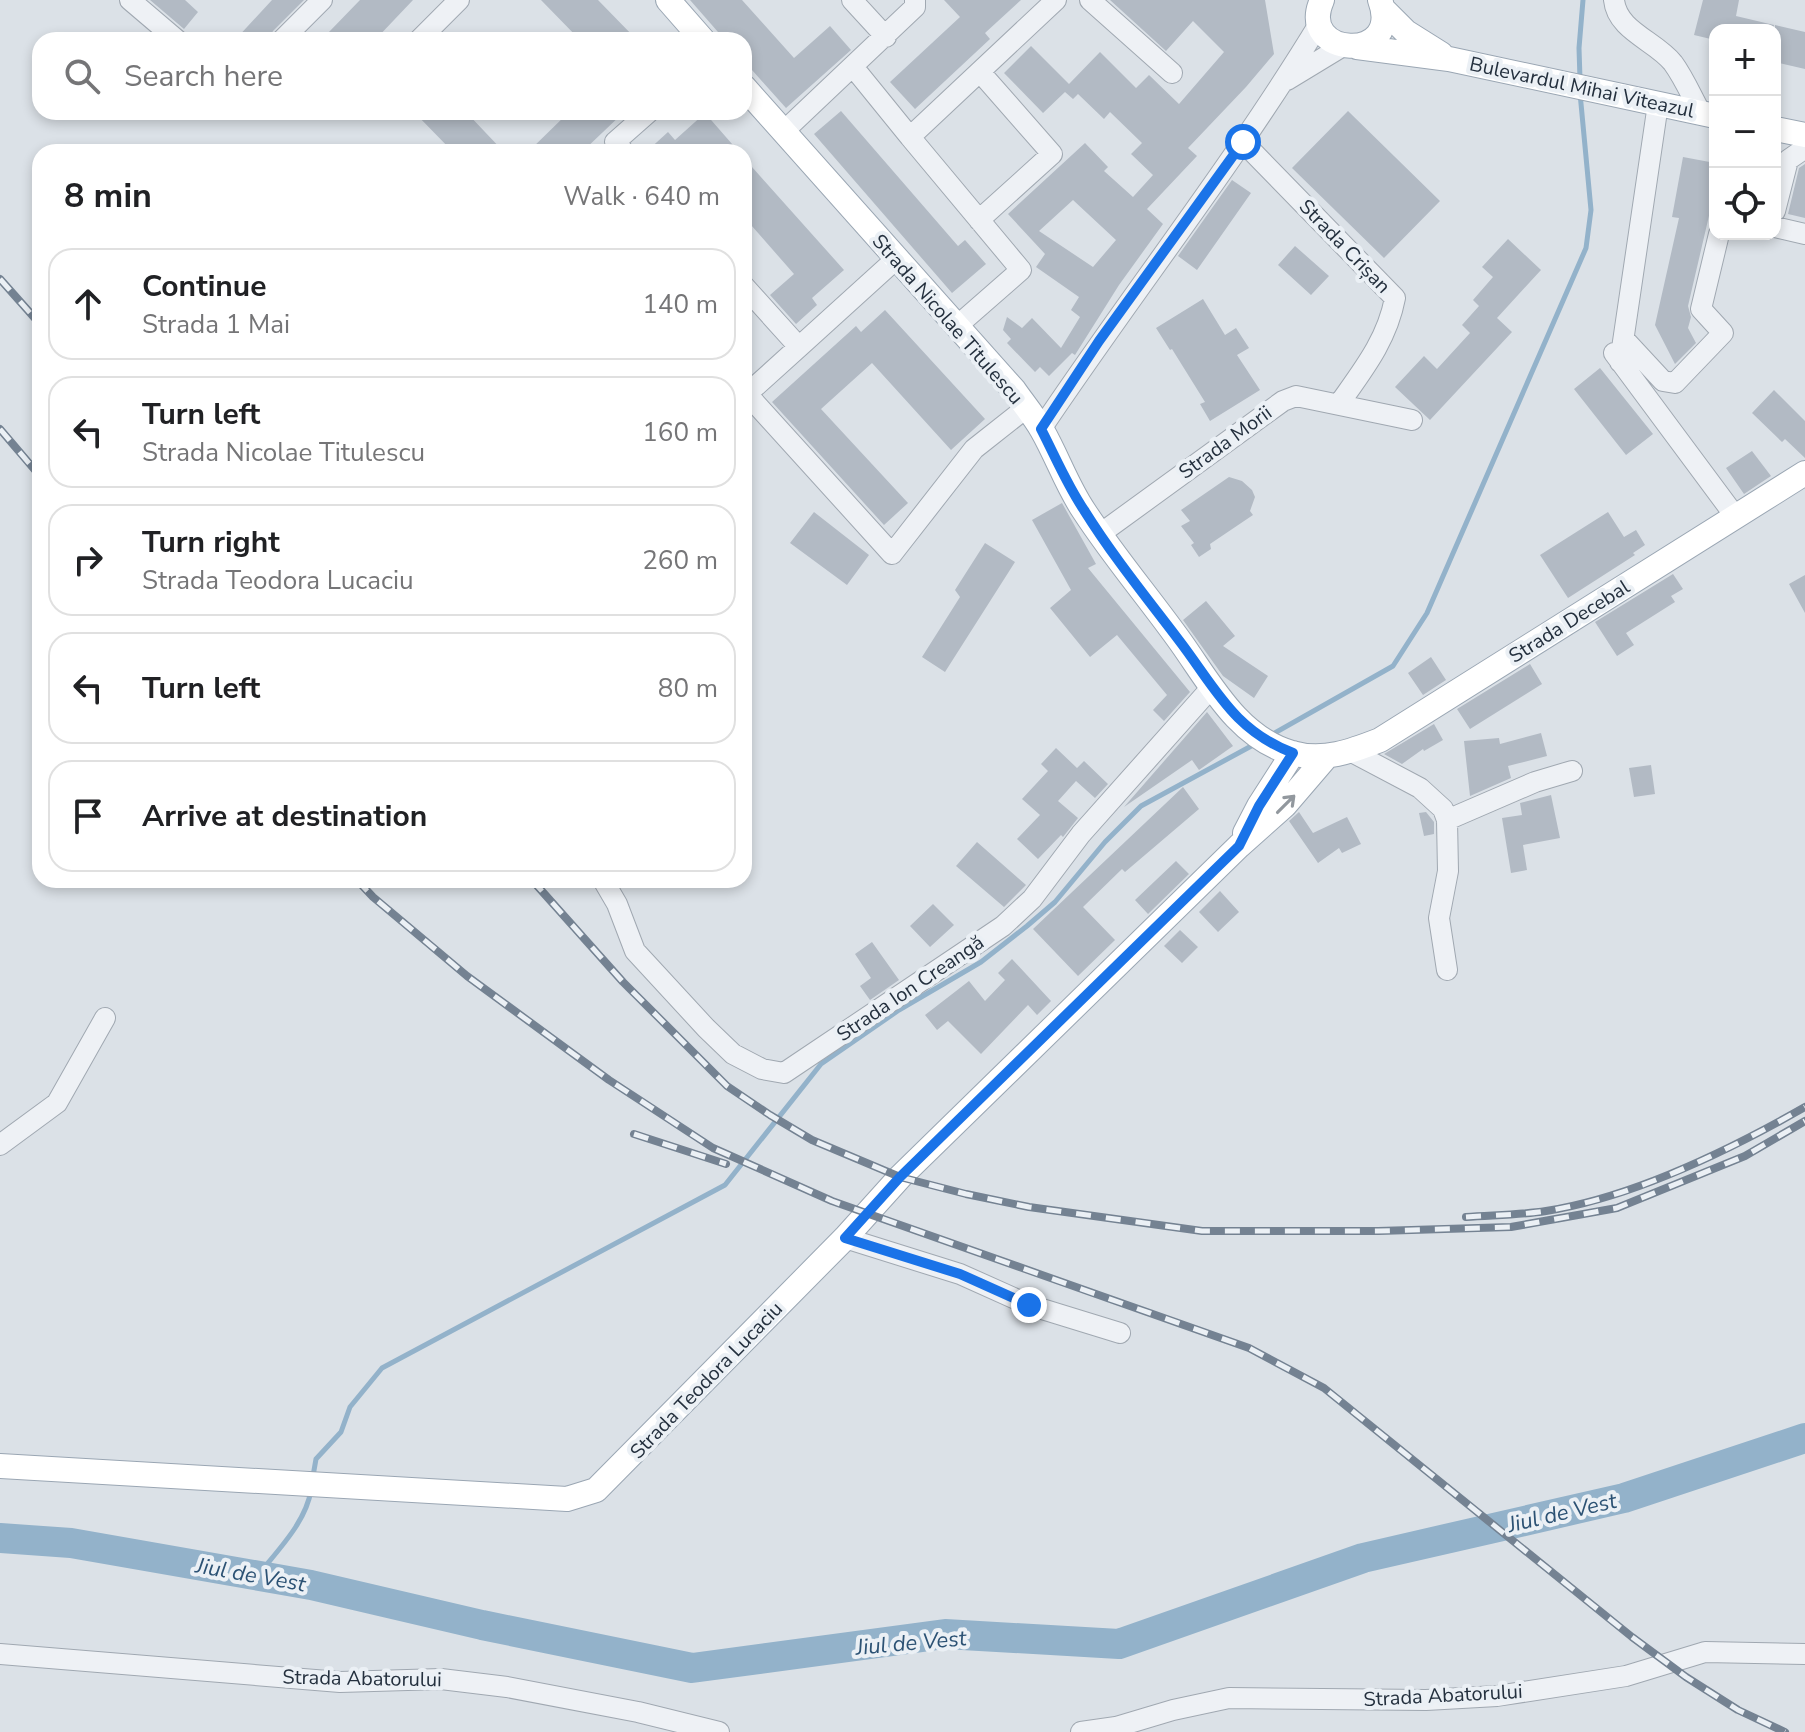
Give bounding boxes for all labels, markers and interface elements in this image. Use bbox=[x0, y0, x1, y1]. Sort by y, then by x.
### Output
map controls bbox=[1709, 24, 1781, 240]
button: + bbox=[1709, 24, 1781, 96]
search box bbox=[32, 32, 752, 120]
street label: Bulevardul Mihai Viteazul bbox=[1467, 50, 1697, 125]
icon: search bbox=[60, 54, 104, 98]
text: Search here bbox=[124, 56, 283, 97]
button: − bbox=[1709, 96, 1781, 168]
route start bbox=[1225, 124, 1261, 160]
button: locate bbox=[1709, 168, 1781, 240]
text: 8 min bbox=[64, 173, 152, 219]
text: Walk · 640 m bbox=[563, 179, 720, 214]
street label: Strada Crișan bbox=[1293, 193, 1396, 299]
street label: Strada Nicolae Titulescu bbox=[866, 228, 1029, 410]
text: Continue bbox=[142, 266, 267, 307]
icon: ahead bbox=[66, 282, 110, 326]
text: 140 m bbox=[642, 287, 718, 322]
text: Strada 1 Mai bbox=[142, 307, 290, 342]
text: Turn left bbox=[142, 394, 260, 435]
street label: Strada Morii bbox=[1173, 399, 1277, 485]
icon: left bbox=[66, 410, 110, 454]
text: 160 m bbox=[642, 415, 718, 450]
text: Strada Nicolae Titulescu bbox=[142, 435, 425, 470]
text: Turn right bbox=[142, 522, 280, 563]
icon: right bbox=[66, 538, 110, 582]
text: 260 m bbox=[642, 543, 718, 578]
text: Strada Teodora Lucaciu bbox=[142, 563, 414, 598]
street label: Strada Decebal bbox=[1504, 573, 1635, 669]
icon: left bbox=[66, 666, 110, 710]
text: Turn left bbox=[142, 668, 260, 709]
text: 80 m bbox=[658, 671, 718, 706]
icon: arrive bbox=[66, 794, 110, 838]
one-way arrow bbox=[1276, 794, 1296, 813]
text: Arrive at destination bbox=[142, 796, 427, 837]
street label: Strada Ion Creangă bbox=[831, 929, 989, 1048]
route end bbox=[1011, 1287, 1047, 1323]
street label: Strada Teodora Lucaciu bbox=[624, 1296, 789, 1465]
water label: Jiul de Vest bbox=[1504, 1486, 1621, 1540]
water label: Jiul de Vest bbox=[193, 1550, 309, 1600]
water label: Jiul de Vest bbox=[854, 1623, 969, 1663]
street label: Strada Abatorului bbox=[282, 1664, 442, 1693]
street label: Strada Abatorului bbox=[1363, 1678, 1523, 1713]

